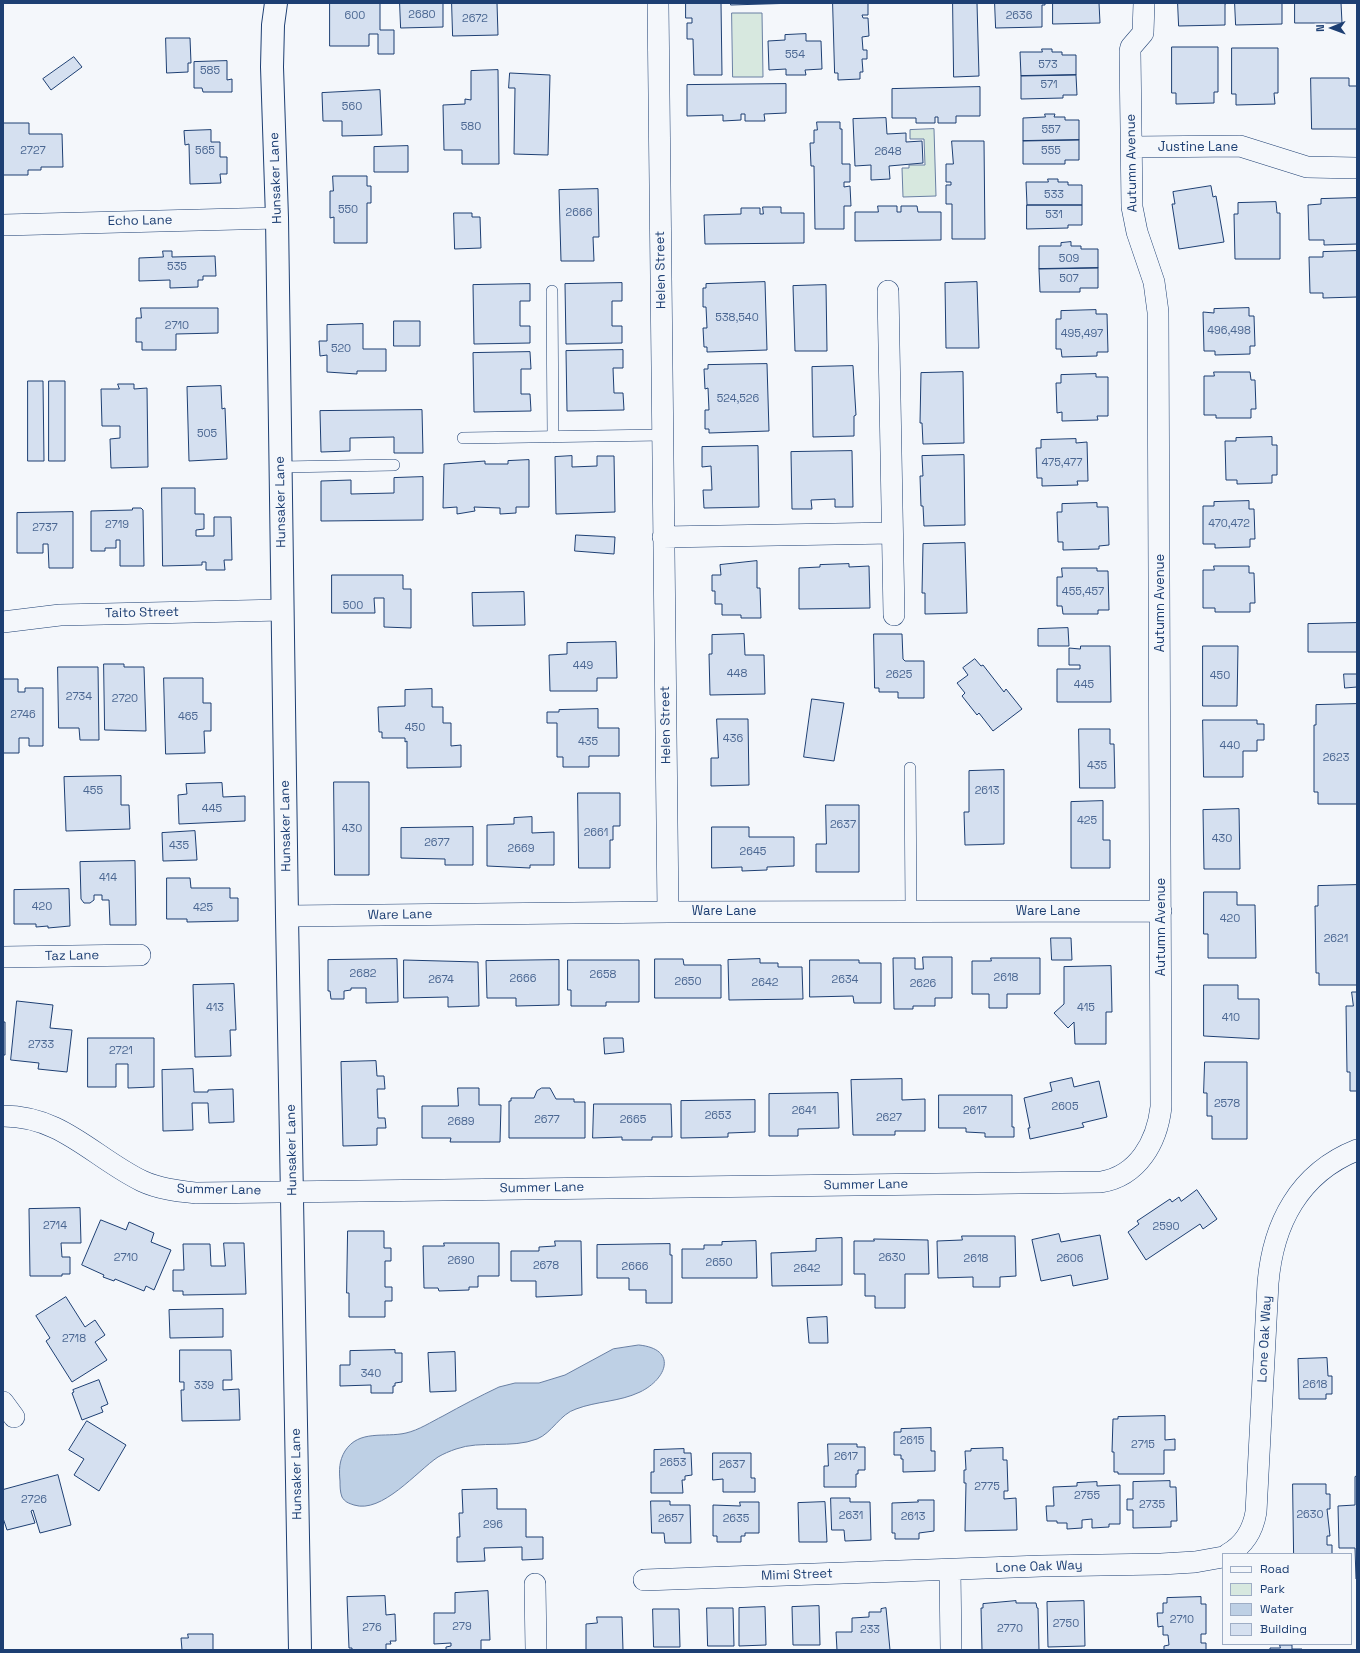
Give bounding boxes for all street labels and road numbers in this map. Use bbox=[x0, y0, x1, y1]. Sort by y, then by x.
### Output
street label: Autumn Avenue bbox=[1123, 114, 1141, 212]
street label: Hunsaker Lane bbox=[267, 132, 285, 224]
street label: Justine Lane bbox=[1158, 139, 1238, 155]
street label: Echo Lane bbox=[108, 213, 172, 229]
street label: Helen Street bbox=[653, 231, 669, 309]
street label: Hunsaker Lane bbox=[272, 456, 290, 548]
street label: Autumn Avenue bbox=[1152, 554, 1168, 652]
street label: Taito Street bbox=[105, 605, 179, 621]
street label: Helen Street bbox=[658, 686, 674, 764]
street label: Hunsaker Lane bbox=[277, 780, 295, 872]
street label: Autumn Avenue bbox=[1153, 878, 1169, 976]
street label: Ware Lane bbox=[692, 903, 756, 919]
street label: Ware Lane bbox=[1016, 903, 1080, 919]
street label: Ware Lane bbox=[368, 907, 432, 923]
street label: Taz Lane bbox=[45, 948, 99, 964]
street label: Hunsaker Lane bbox=[283, 1104, 301, 1196]
street label: Summer Lane bbox=[824, 1176, 908, 1194]
street label: Summer Lane bbox=[500, 1179, 584, 1197]
street label: Summer Lane bbox=[177, 1181, 261, 1199]
street label: Lone Oak Way bbox=[1255, 1295, 1275, 1383]
street label: Hunsaker Lane bbox=[288, 1428, 306, 1520]
street label: Lone Oak Way bbox=[995, 1558, 1083, 1576]
street label: Mimi Street bbox=[761, 1566, 833, 1584]

